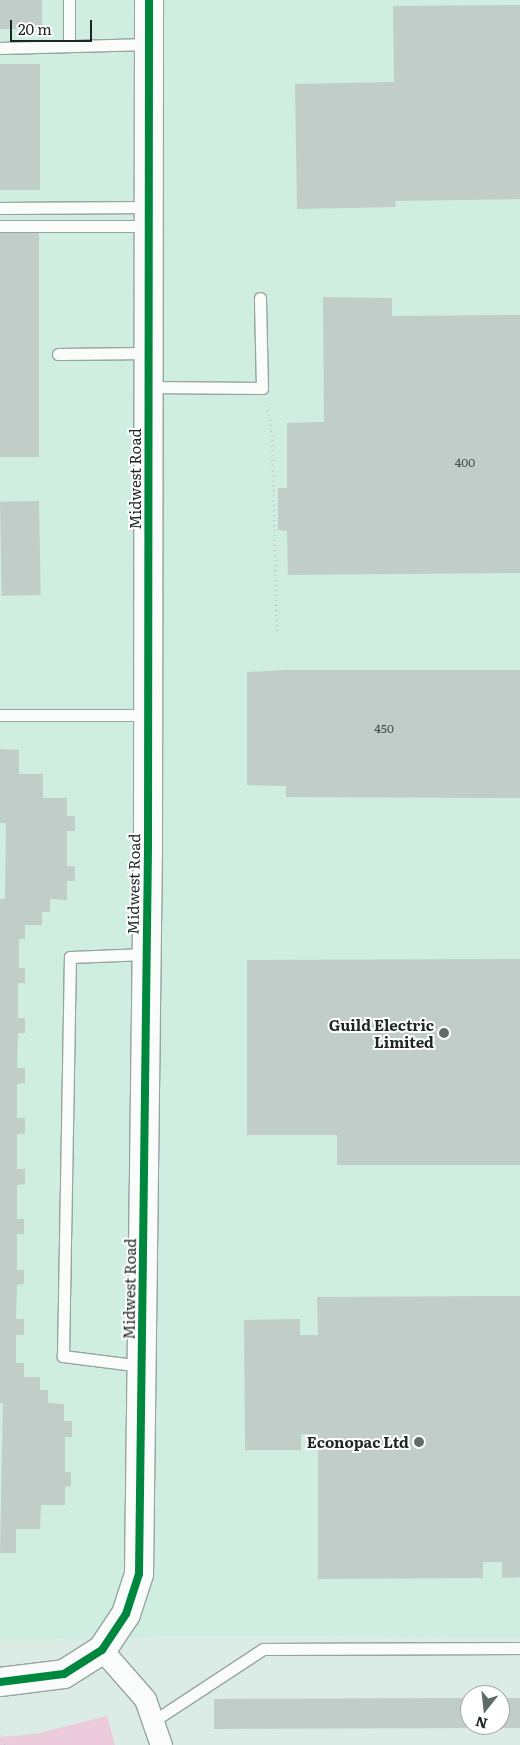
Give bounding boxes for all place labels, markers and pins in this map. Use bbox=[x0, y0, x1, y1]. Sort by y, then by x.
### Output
place label: Guild Electric Limited bbox=[329, 1015, 434, 1050]
marker: Guild Electric Limited bbox=[438, 1027, 450, 1039]
place label: Econopac Ltd bbox=[307, 1433, 409, 1451]
marker: Econopac Ltd bbox=[413, 1436, 425, 1448]

